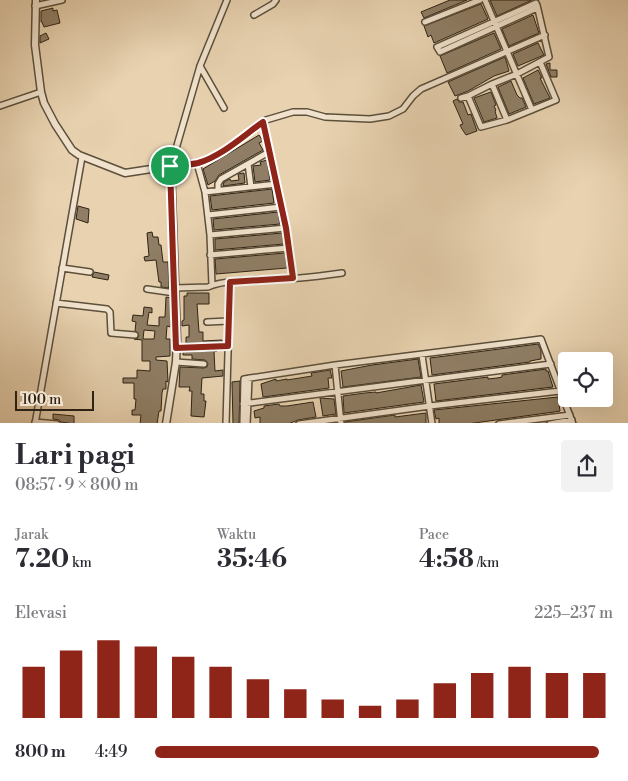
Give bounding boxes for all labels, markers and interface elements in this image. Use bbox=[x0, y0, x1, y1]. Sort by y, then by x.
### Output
pin bbox=[149, 145, 191, 187]
icon: arrive bbox=[156, 152, 184, 180]
map controls bbox=[558, 352, 613, 407]
button: locate bbox=[558, 352, 613, 407]
scale bar bbox=[15, 388, 94, 412]
text: 100 m bbox=[22, 391, 61, 409]
text: Lari pagi bbox=[15, 438, 135, 473]
button: share bbox=[561, 440, 613, 492]
text: 08:57 · 9 × 800 m bbox=[15, 475, 138, 495]
text: Jarak bbox=[15, 526, 48, 544]
text: Waktu bbox=[217, 526, 256, 544]
text: Pace bbox=[419, 526, 449, 544]
text: 7.20 bbox=[15, 544, 69, 575]
text: 35:46 bbox=[217, 544, 287, 575]
text: 4:58 bbox=[419, 544, 474, 575]
text: km bbox=[69, 554, 92, 572]
text: /km bbox=[474, 554, 499, 572]
text: Elevasi bbox=[15, 603, 67, 623]
text: 225–237 m bbox=[534, 603, 613, 623]
text: 800 m bbox=[15, 742, 66, 762]
text: 4:49 bbox=[95, 742, 127, 762]

